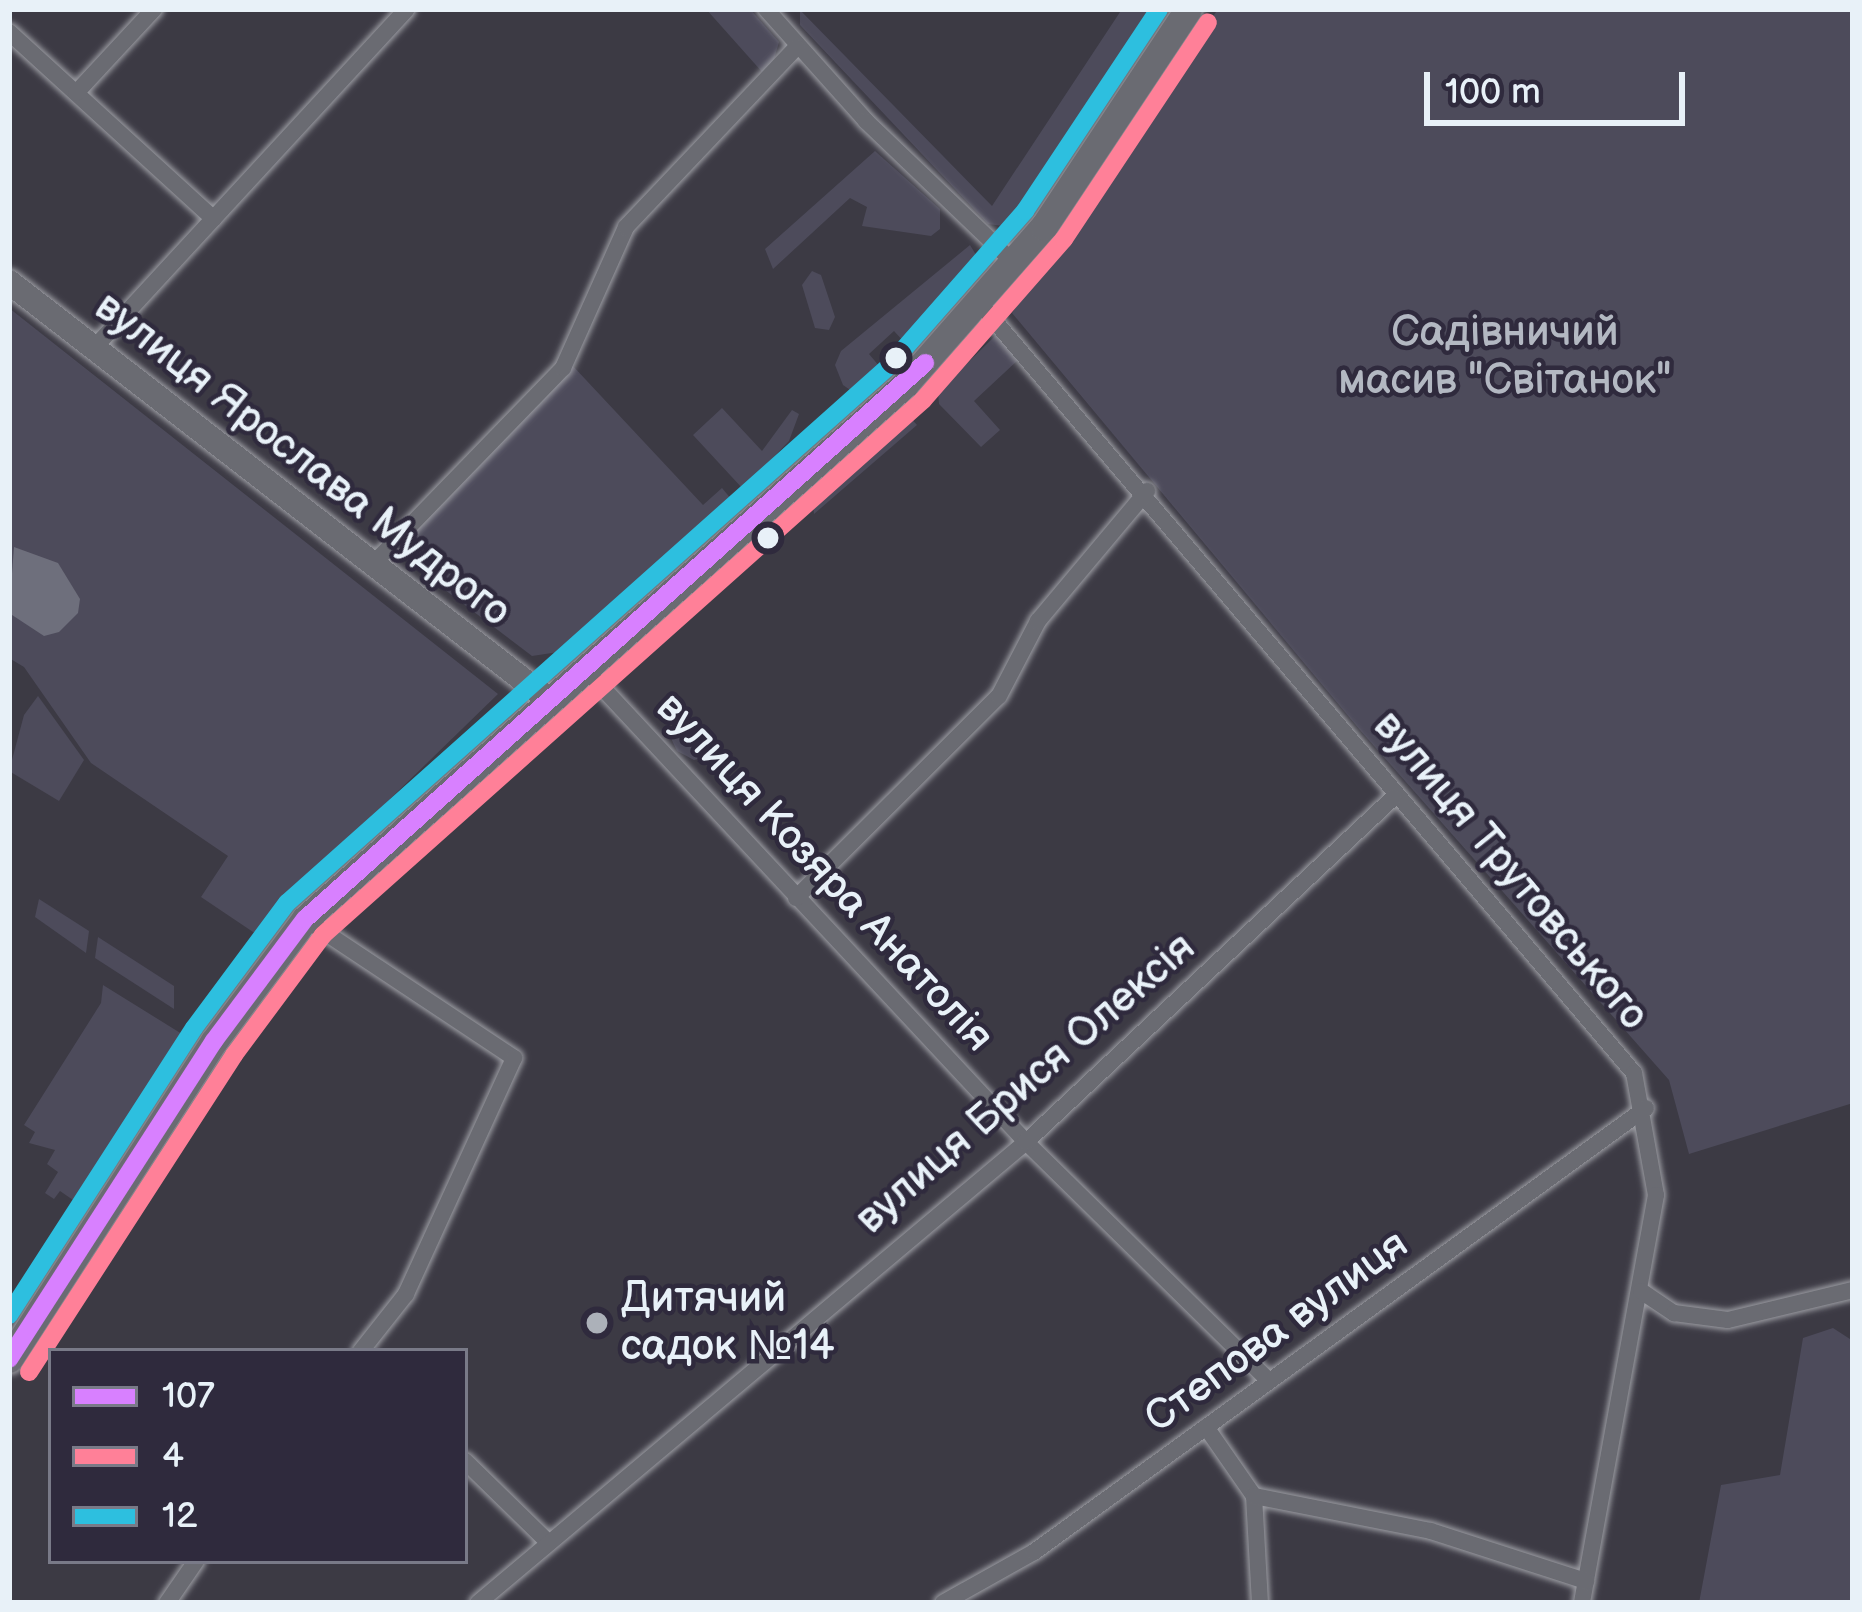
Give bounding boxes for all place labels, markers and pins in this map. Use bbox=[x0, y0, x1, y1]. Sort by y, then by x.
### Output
unlabelled marker bbox=[885, 347, 907, 369]
unlabelled marker bbox=[757, 527, 779, 549]
place label: Дитячий садок №14 bbox=[621, 1274, 835, 1372]
marker: Дитячий садок №14 bbox=[584, 1310, 610, 1336]

